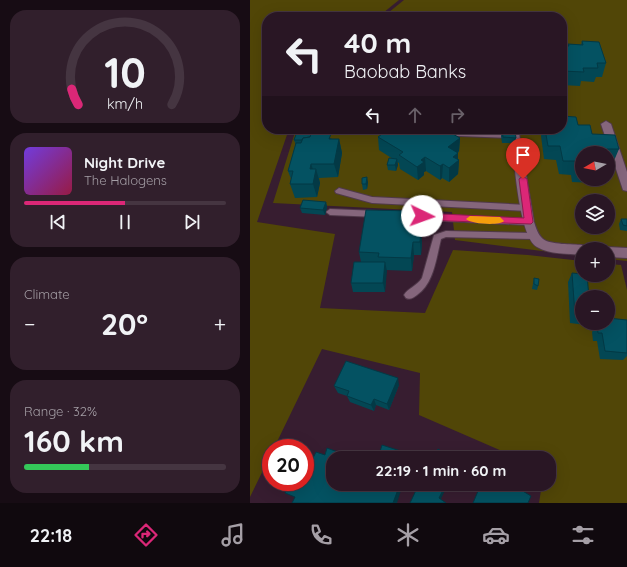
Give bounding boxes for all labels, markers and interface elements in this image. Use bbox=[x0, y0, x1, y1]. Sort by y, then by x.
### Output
text: 40 m bbox=[344, 25, 411, 60]
icon: left bbox=[278, 28, 330, 80]
text: 10 bbox=[104, 45, 146, 97]
text: Baobab Banks bbox=[344, 60, 466, 83]
text: km/h bbox=[107, 94, 143, 112]
icon: left bbox=[362, 104, 384, 126]
icon: ahead bbox=[404, 104, 426, 126]
icon: right bbox=[446, 104, 468, 126]
pin bbox=[506, 138, 540, 179]
icon: arrive bbox=[512, 144, 534, 166]
north arrow bbox=[575, 146, 615, 186]
map controls bbox=[575, 146, 615, 330]
text: Night Drive bbox=[84, 153, 165, 172]
text: The Halogens bbox=[84, 172, 167, 188]
button: layers bbox=[575, 194, 615, 234]
position arrow bbox=[401, 195, 443, 237]
icon: previous bbox=[47, 211, 69, 233]
icon: pause bbox=[114, 211, 136, 233]
icon: next bbox=[181, 211, 203, 233]
button: + bbox=[575, 242, 615, 282]
text: Climate bbox=[24, 286, 70, 302]
button: − bbox=[575, 290, 615, 330]
text: 20° bbox=[101, 305, 148, 343]
text: − bbox=[24, 310, 35, 338]
text: + bbox=[214, 310, 226, 338]
text: Range · 32% bbox=[24, 403, 97, 419]
text: 160 km bbox=[24, 422, 124, 460]
speed limit sign: 20 bbox=[262, 439, 314, 491]
text: 22:19 · 1 min · 60 m bbox=[376, 461, 506, 480]
icon: directions bbox=[132, 521, 160, 549]
icon: music bbox=[219, 521, 247, 549]
icon: phone bbox=[307, 521, 335, 549]
icon: climate bbox=[394, 521, 422, 549]
icon: car bbox=[482, 521, 510, 549]
icon: filters bbox=[569, 521, 597, 549]
text: 22:18 bbox=[30, 524, 72, 547]

